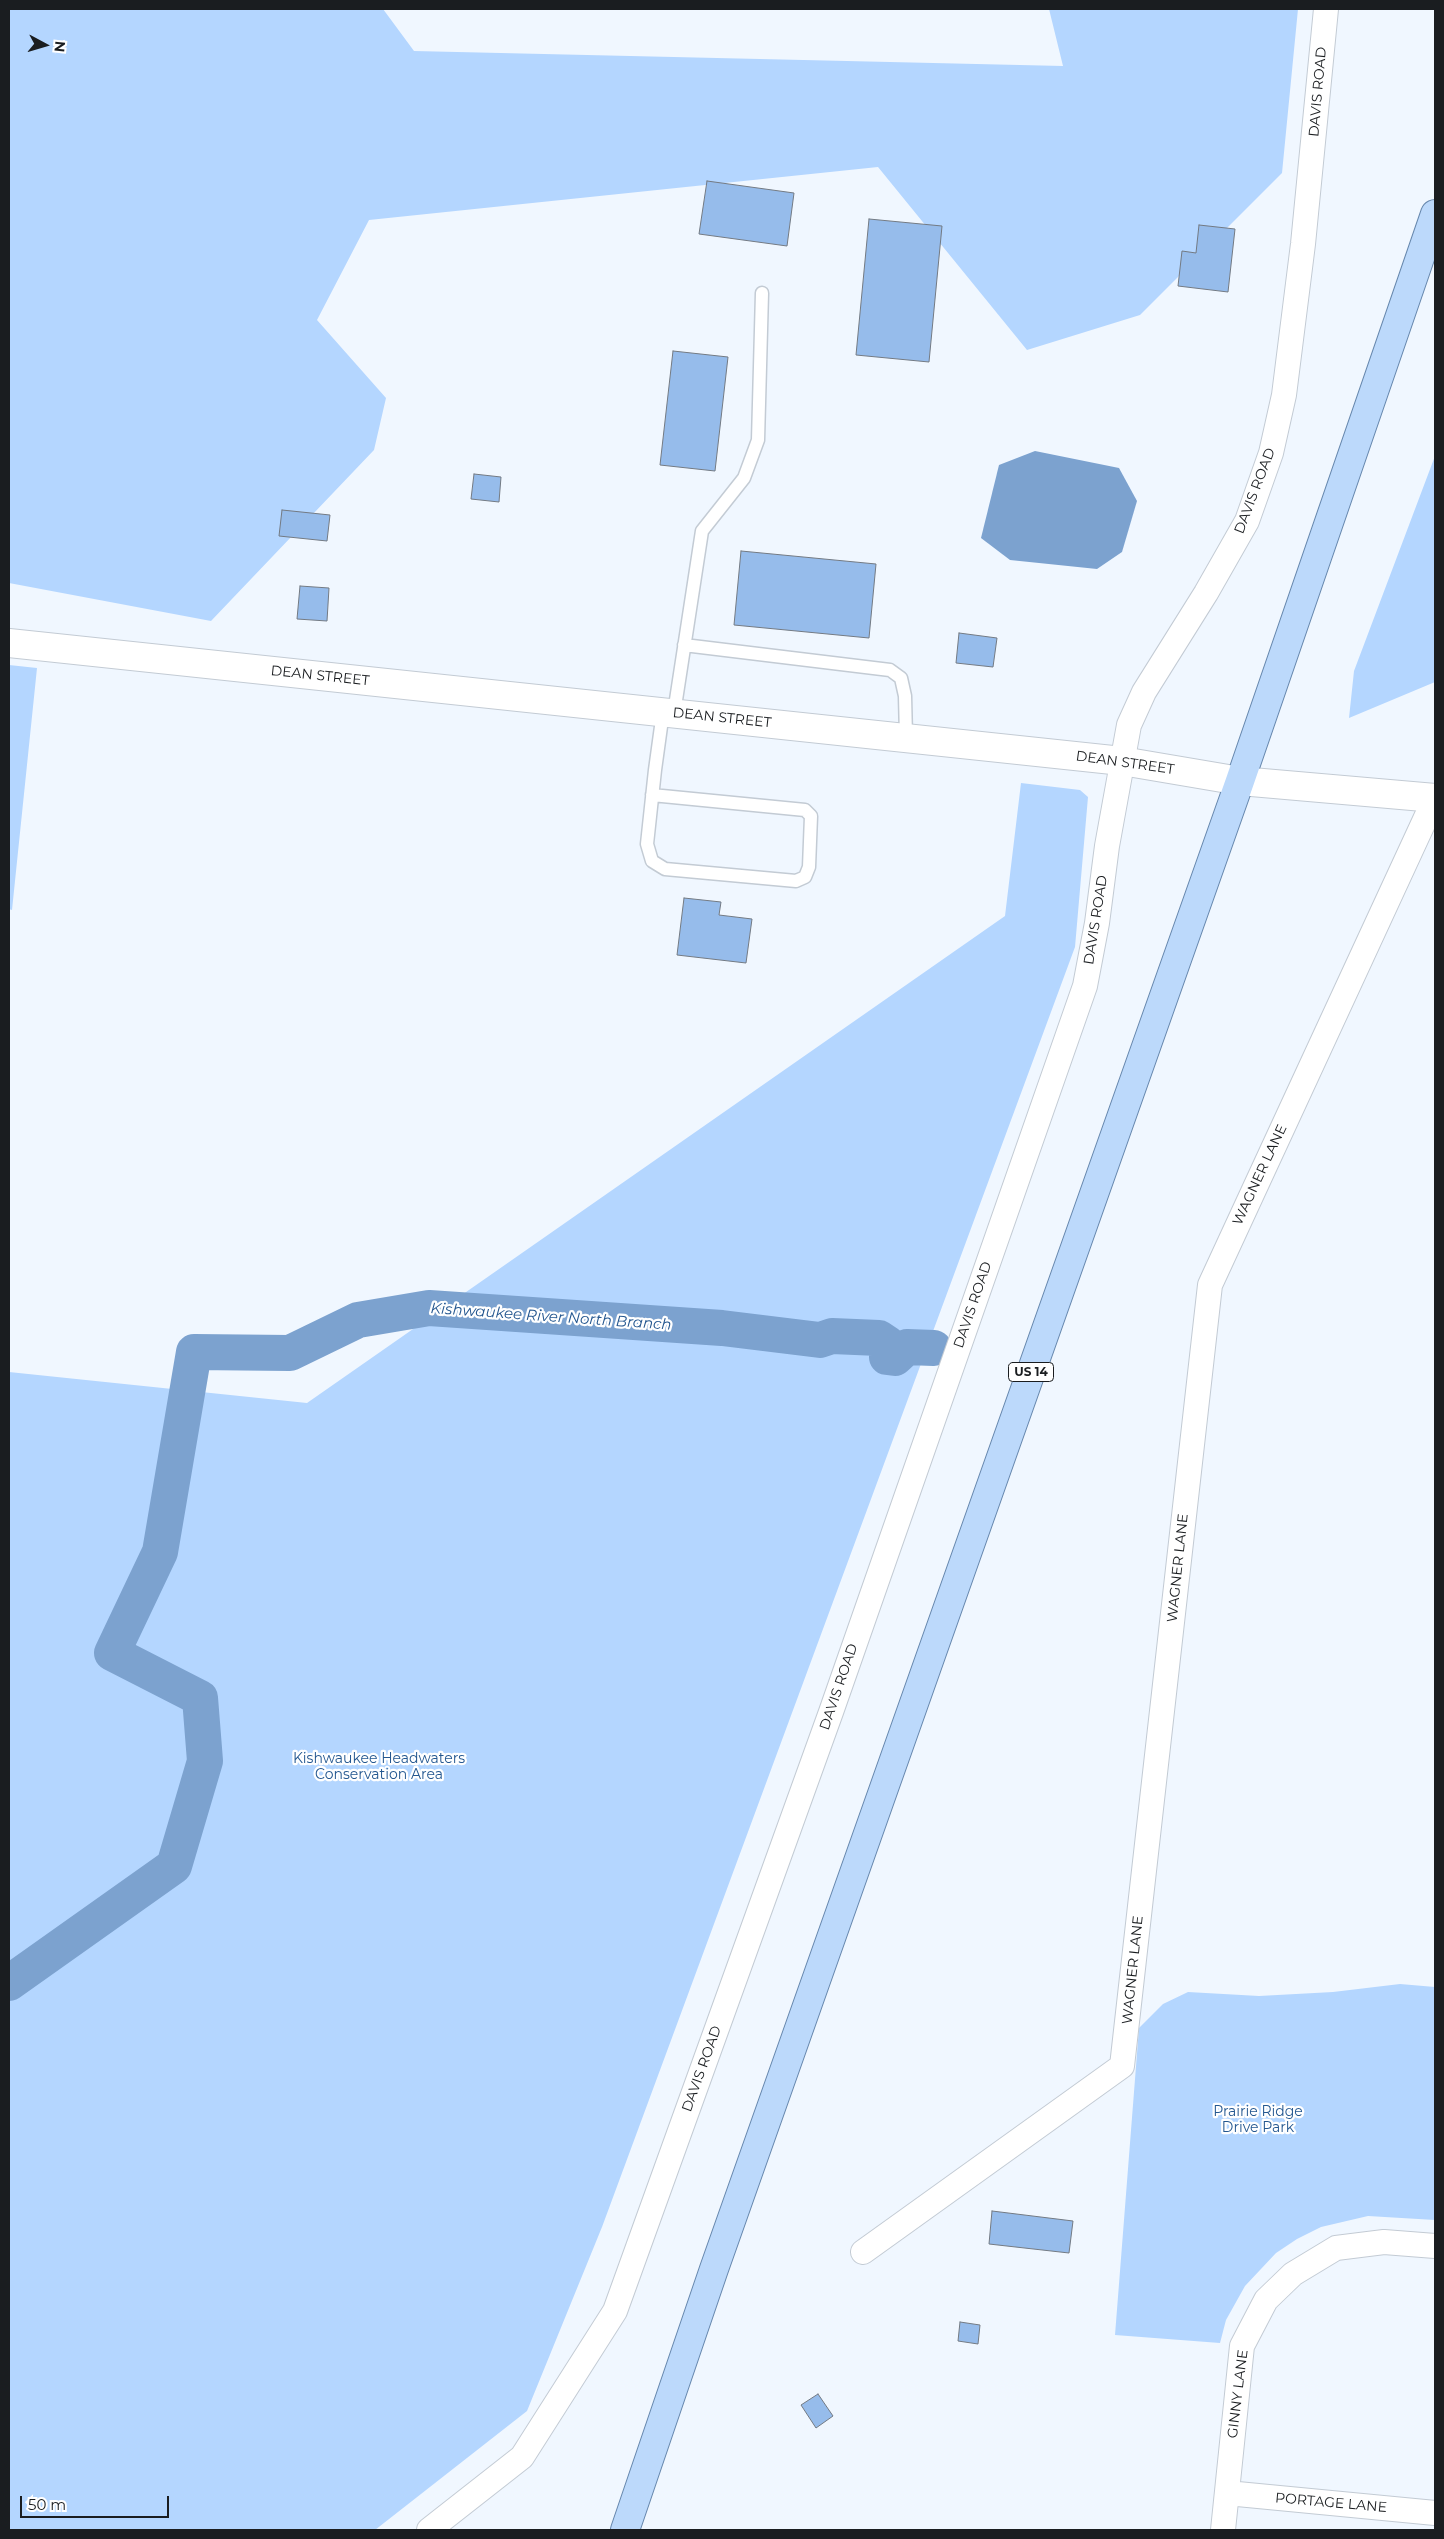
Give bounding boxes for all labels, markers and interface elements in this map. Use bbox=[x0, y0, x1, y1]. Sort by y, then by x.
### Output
north arrow bbox=[20, 20, 70, 70]
text: N bbox=[50, 40, 69, 53]
street label: DAVIS ROAD bbox=[1306, 46, 1330, 138]
street label: DAVIS ROAD bbox=[1231, 446, 1279, 536]
street label: DEAN STREET bbox=[270, 662, 370, 690]
street label: DEAN STREET bbox=[672, 704, 772, 732]
street label: DEAN STREET bbox=[1075, 748, 1175, 778]
street label: DAVIS ROAD bbox=[1081, 874, 1111, 966]
street label: WAGNER LANE bbox=[1229, 1122, 1291, 1228]
street label: DAVIS ROAD bbox=[950, 1260, 996, 1350]
water label: Kishwaukee River North Branch bbox=[430, 1300, 672, 1334]
road number: US 14 bbox=[1008, 1362, 1054, 1381]
street label: WAGNER LANE bbox=[1164, 1513, 1192, 1623]
street label: DAVIS ROAD bbox=[816, 1642, 862, 1732]
park label: Kishwaukee Headwaters Conservation Area bbox=[293, 1751, 465, 1784]
street label: WAGNER LANE bbox=[1119, 1915, 1147, 2025]
street label: DAVIS ROAD bbox=[679, 2024, 725, 2114]
park label: Prairie Ridge Drive Park bbox=[1213, 2104, 1303, 2136]
street label: GINNY LANE bbox=[1224, 2349, 1252, 2439]
scale bar bbox=[22, 2486, 171, 2518]
street label: PORTAGE LANE bbox=[1274, 2490, 1388, 2516]
text: 50 m bbox=[28, 2495, 66, 2514]

